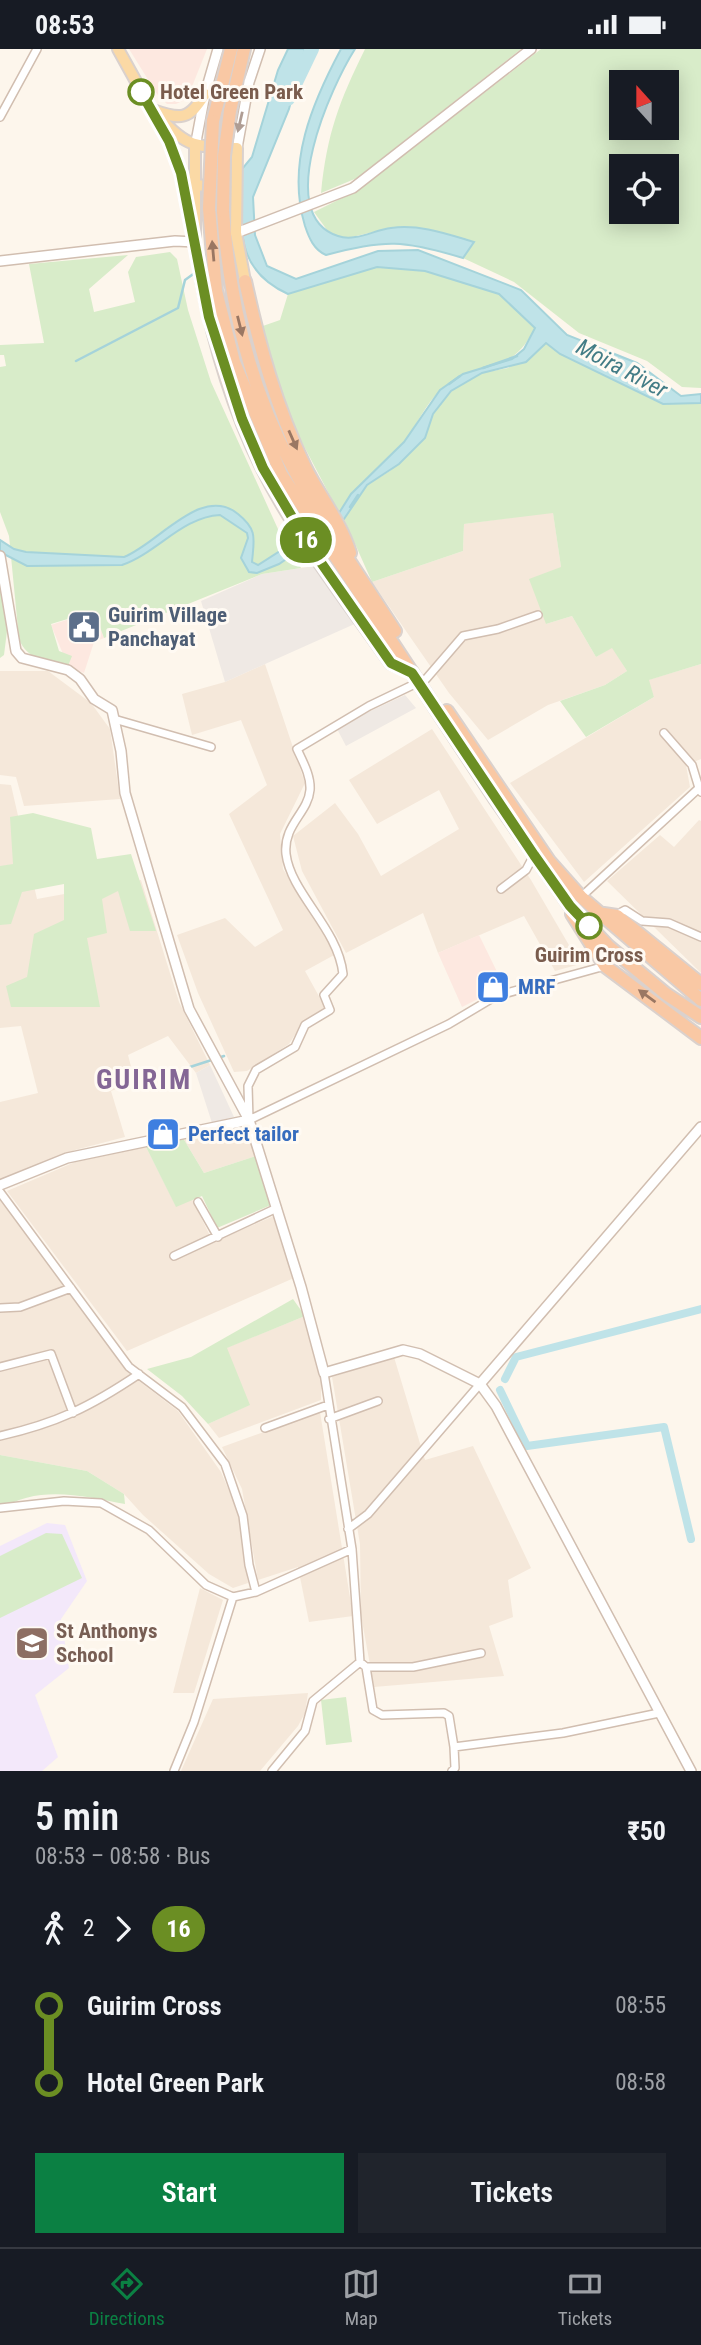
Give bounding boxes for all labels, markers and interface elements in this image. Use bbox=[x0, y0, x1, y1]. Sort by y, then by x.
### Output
text: 08:53 bbox=[35, 10, 95, 40]
north arrow bbox=[609, 70, 679, 140]
map controls bbox=[609, 70, 679, 224]
marker: Hotel Green Park bbox=[128, 79, 154, 105]
place label: Hotel Green Park bbox=[160, 80, 304, 104]
one-way arrow bbox=[235, 111, 246, 133]
button: locate bbox=[609, 154, 679, 224]
one-way arrow bbox=[207, 240, 218, 262]
one-way arrow bbox=[235, 316, 246, 338]
water label: Moira River bbox=[572, 333, 673, 404]
one-way arrow bbox=[288, 429, 299, 450]
line badge: 16 bbox=[274, 517, 338, 563]
text: 16 bbox=[294, 526, 318, 554]
place label: Guirim Village Panchayat bbox=[108, 603, 227, 651]
public building icon: Guirim Village Panchayat bbox=[65, 608, 103, 646]
marker: Guirim Cross bbox=[576, 913, 602, 939]
place label: Guirim Cross bbox=[535, 943, 643, 967]
shop icon: MRF bbox=[474, 968, 512, 1006]
place label: MRF bbox=[518, 975, 556, 999]
one-way arrow bbox=[638, 990, 656, 1004]
district label: GUIRIM bbox=[96, 1063, 192, 1096]
shop icon: Perfect tailor bbox=[144, 1115, 182, 1153]
place label: Perfect tailor bbox=[188, 1122, 299, 1146]
place label: St Anthonys School bbox=[56, 1619, 157, 1667]
school or university icon: St Anthonys School bbox=[13, 1624, 51, 1662]
text: 5 min bbox=[35, 1795, 119, 1839]
text: ₹50 bbox=[627, 1816, 666, 1846]
text: 08:53 – 08:58 · Bus bbox=[35, 1843, 211, 1870]
icon: walk bbox=[35, 1910, 73, 1948]
icon: forward bbox=[104, 1910, 142, 1948]
text: 2 bbox=[83, 1915, 94, 1942]
text: 16 bbox=[166, 1915, 191, 1943]
text: Guirim Cross bbox=[87, 1991, 222, 2021]
text: 08:55 bbox=[615, 1992, 666, 2019]
text: Hotel Green Park bbox=[87, 2068, 264, 2098]
text: 08:58 bbox=[615, 2069, 666, 2096]
button: Start bbox=[35, 2153, 344, 2233]
button: Tickets bbox=[358, 2153, 666, 2233]
tab: Directions bbox=[89, 2265, 165, 2330]
tab: Map bbox=[342, 2265, 380, 2330]
tab: Tickets bbox=[558, 2265, 612, 2330]

